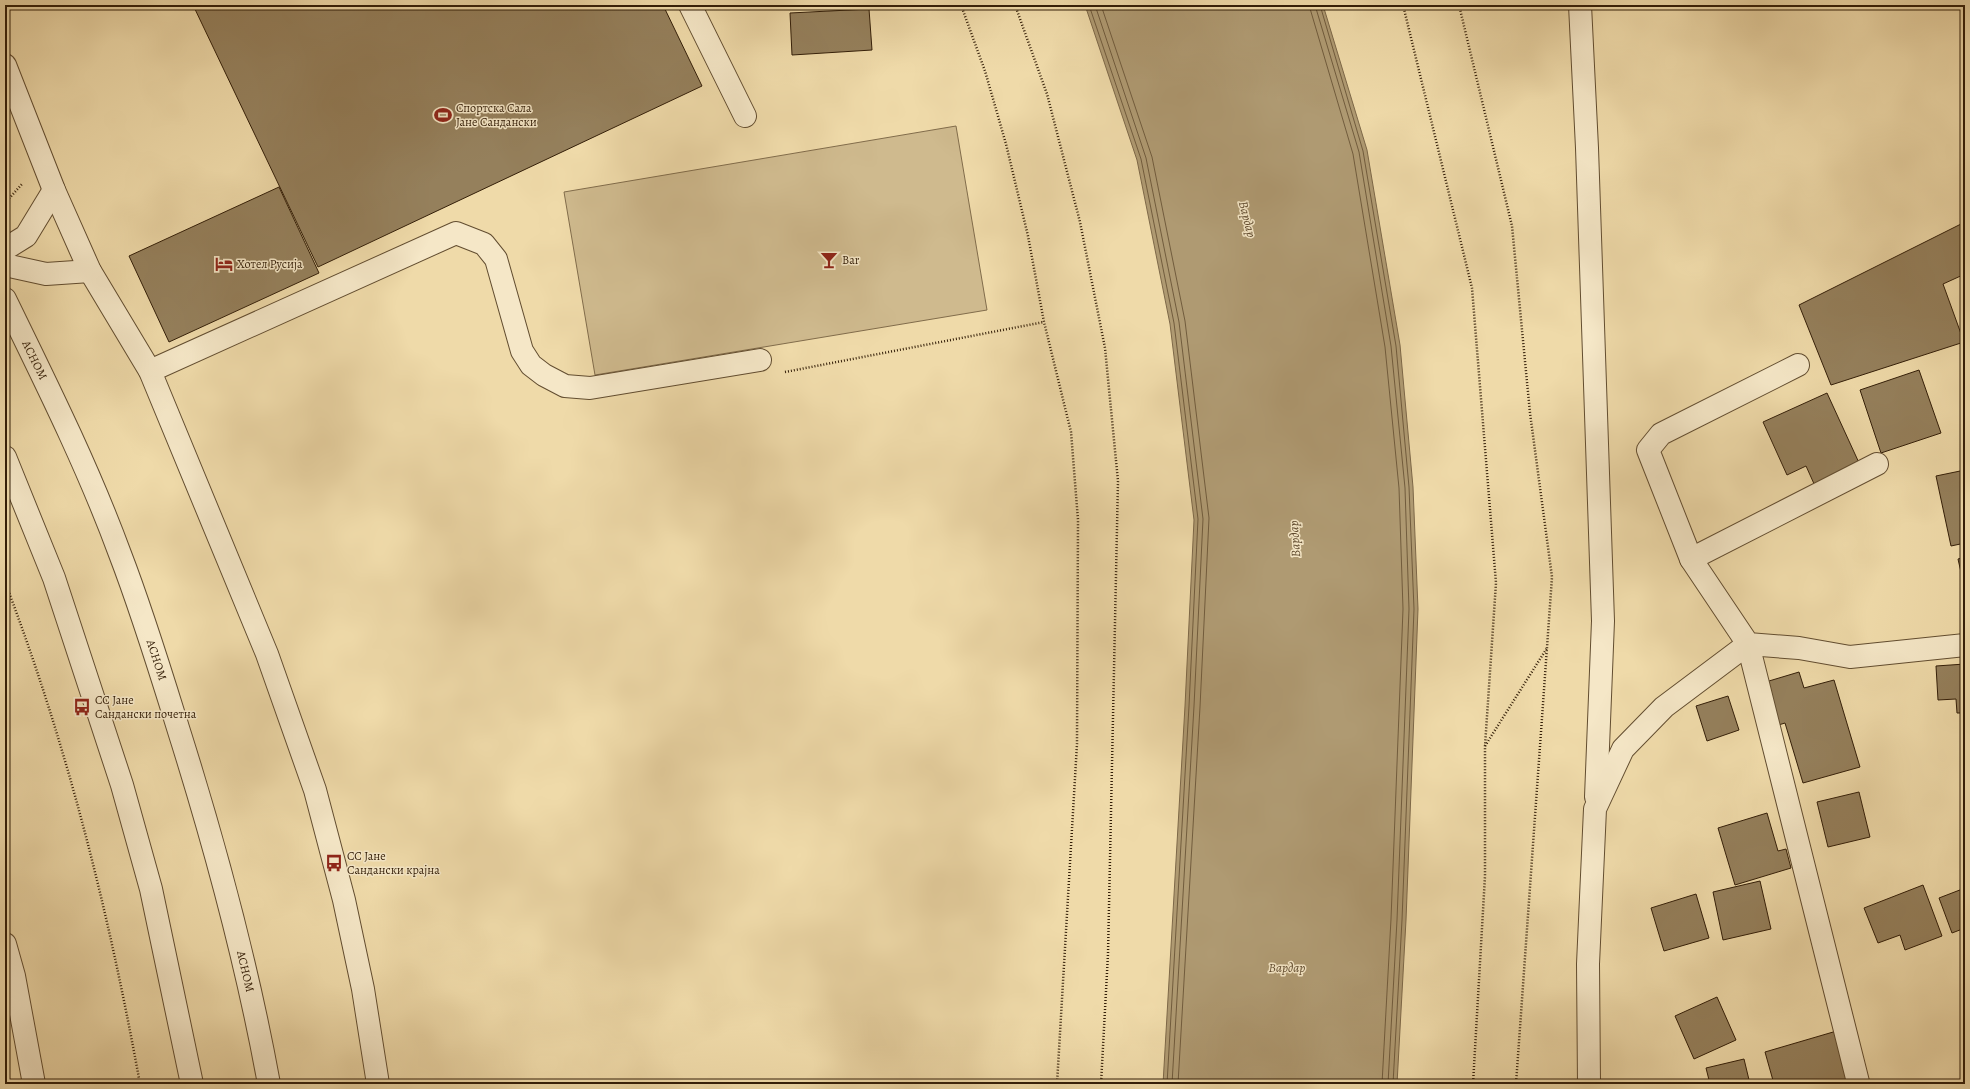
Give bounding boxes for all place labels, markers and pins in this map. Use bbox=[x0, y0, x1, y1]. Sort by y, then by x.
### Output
place label: Спортска Сала Јане Сандански bbox=[456, 100, 537, 130]
sports icon: Спортска Сала Јане Сандански bbox=[433, 105, 453, 125]
bar icon: Bar bbox=[819, 250, 839, 270]
place label: Bar bbox=[842, 252, 860, 268]
hotel icon: Хотел Русија bbox=[214, 254, 234, 274]
place label: Хотел Русија bbox=[237, 256, 303, 272]
place label: СС Јане Сандански почетна bbox=[95, 692, 197, 722]
bus stop icon: СС Јане Сандански почетна bbox=[72, 697, 92, 717]
place label: СС Јане Сандански крајна bbox=[347, 848, 440, 878]
bus stop icon: СС Јане Сандански крајна bbox=[324, 853, 344, 873]

